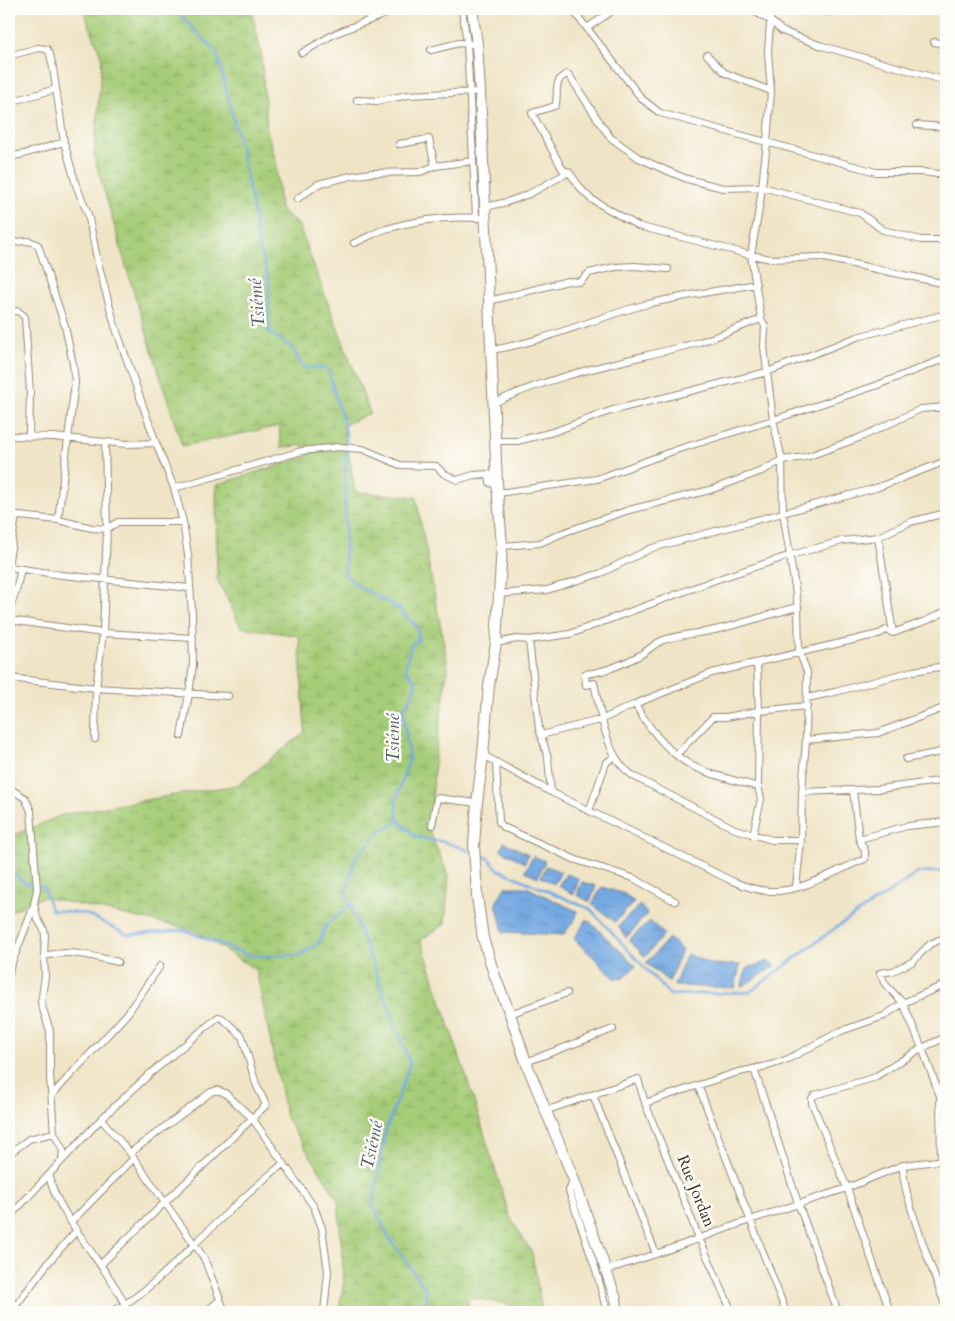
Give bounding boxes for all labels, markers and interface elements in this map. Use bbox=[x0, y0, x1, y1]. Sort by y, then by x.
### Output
water label: Tsiémé bbox=[242, 276, 272, 329]
water label: Tsiémé bbox=[381, 712, 406, 763]
water label: Tsiémé bbox=[355, 1117, 390, 1172]
street label: Rue Jordan bbox=[672, 1152, 720, 1230]

